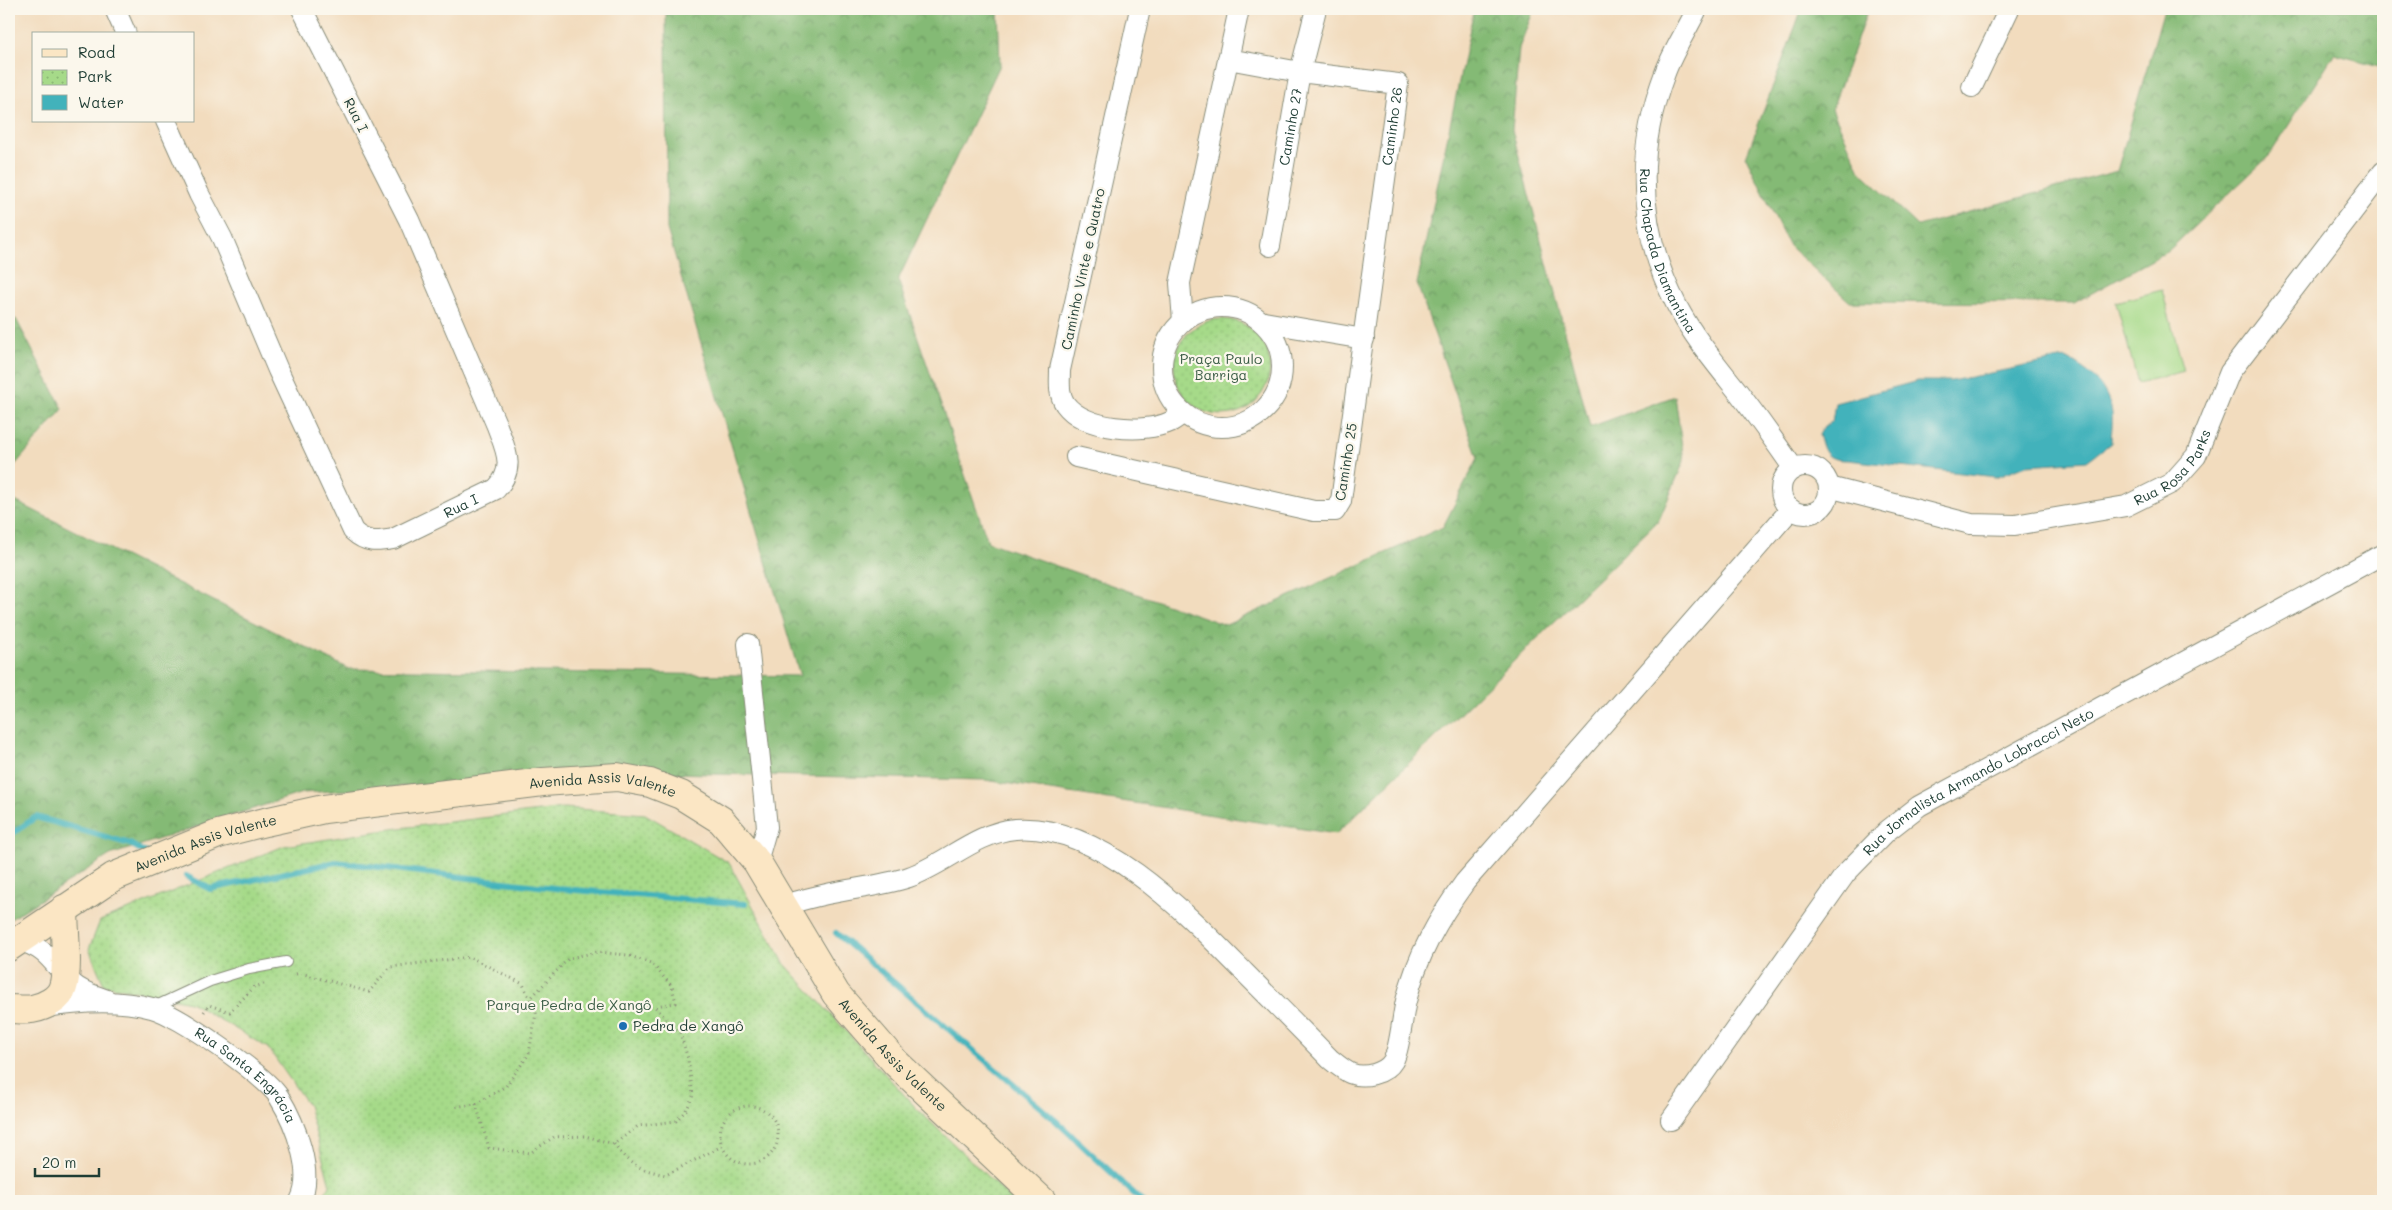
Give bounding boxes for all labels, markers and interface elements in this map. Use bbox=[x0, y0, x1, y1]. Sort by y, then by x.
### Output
legend bbox=[32, 32, 195, 122]
text: Road bbox=[78, 42, 115, 62]
text: Park bbox=[78, 66, 112, 86]
street label: Caminho 27 bbox=[1274, 86, 1306, 167]
street label: Caminho 26 bbox=[1377, 86, 1406, 167]
text: Water bbox=[78, 92, 124, 112]
street label: Rua I bbox=[340, 94, 373, 135]
street label: Rua Chapada Diamantina bbox=[1636, 168, 1701, 337]
street label: Caminho Vinte e Quatro bbox=[1056, 186, 1109, 352]
park label: Praça Paulo Barriga bbox=[1180, 349, 1262, 384]
street label: Caminho 25 bbox=[1330, 422, 1361, 502]
street label: Rua Rosa Parks bbox=[2130, 426, 2215, 510]
street label: Rua I bbox=[440, 489, 481, 522]
street label: Rua Jornalista Armando Lobracci Neto bbox=[1858, 703, 2097, 859]
street label: Avenida Assis Valente bbox=[527, 767, 680, 801]
street label: Avenida Assis Valente bbox=[131, 810, 278, 876]
street label: Avenida Assis Valente bbox=[835, 994, 951, 1115]
park label: Parque Pedra de Xangô bbox=[487, 995, 651, 1014]
place label: Pedra de Xangô bbox=[633, 1016, 744, 1035]
marker: Pedra de Xangô bbox=[617, 1020, 629, 1032]
street label: Rua Santa Engrácia bbox=[191, 1022, 301, 1126]
scale bar bbox=[35, 1145, 99, 1177]
text: 20 m bbox=[42, 1152, 76, 1172]

